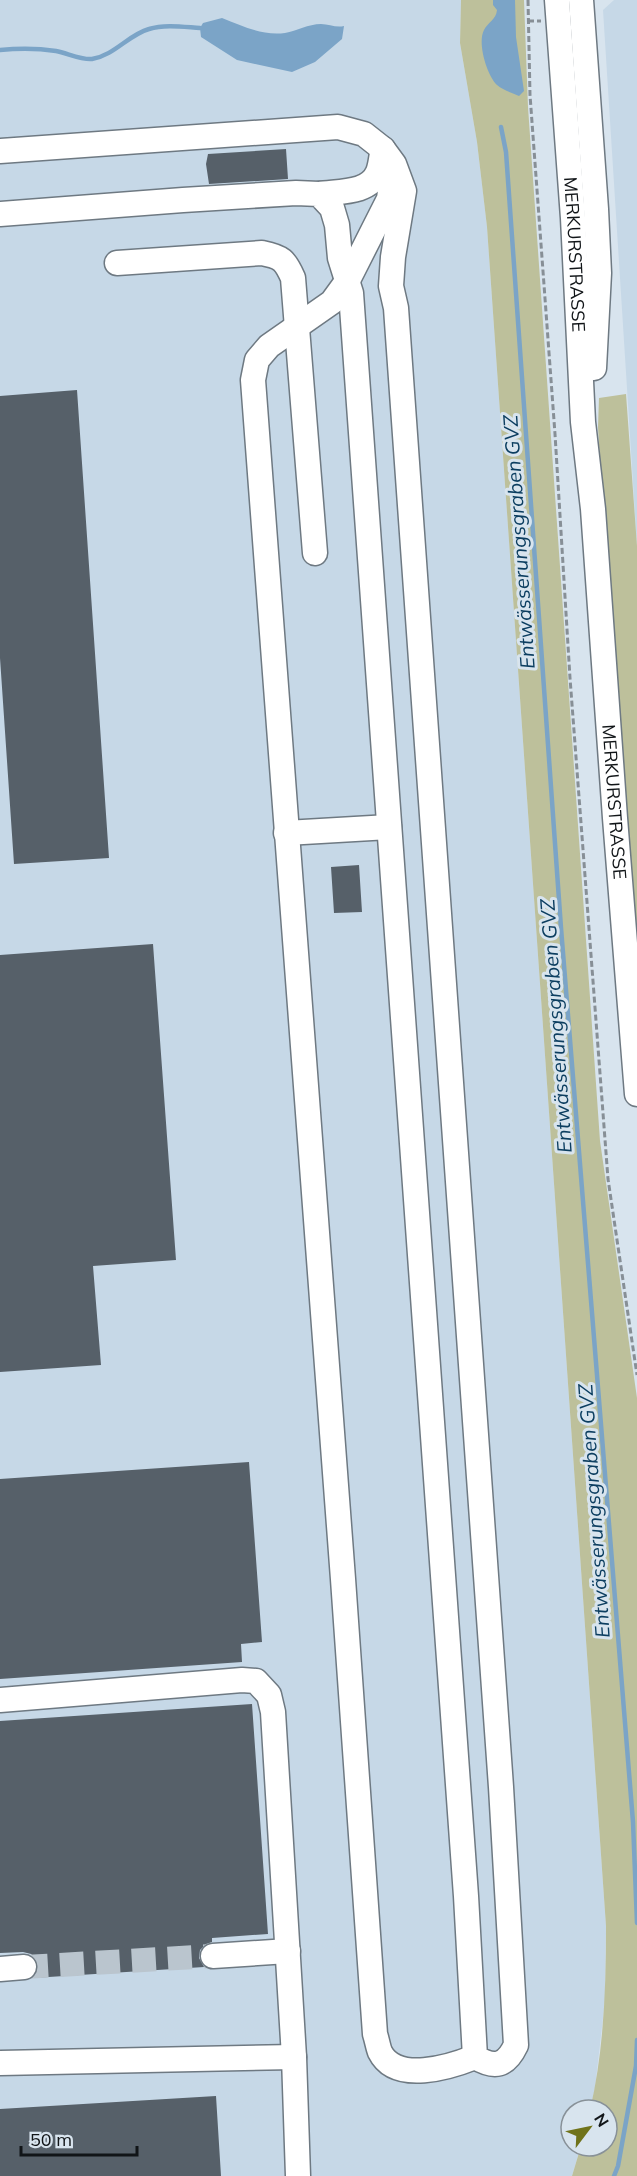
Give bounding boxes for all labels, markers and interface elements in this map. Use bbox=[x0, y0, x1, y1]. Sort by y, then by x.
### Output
street label: MERKURSTRASSE bbox=[559, 176, 591, 333]
water label: Entwässerungsgraben GVZ bbox=[497, 413, 540, 670]
street label: MERKURSTRASSE bbox=[597, 723, 632, 880]
water label: Entwässerungsgraben GVZ bbox=[534, 897, 577, 1154]
water label: Entwässerungsgraben GVZ bbox=[572, 1382, 615, 1639]
north arrow bbox=[559, 2098, 619, 2158]
text: N bbox=[590, 2110, 613, 2130]
scale bar bbox=[21, 2119, 136, 2157]
text: 50 m bbox=[30, 2128, 72, 2151]

